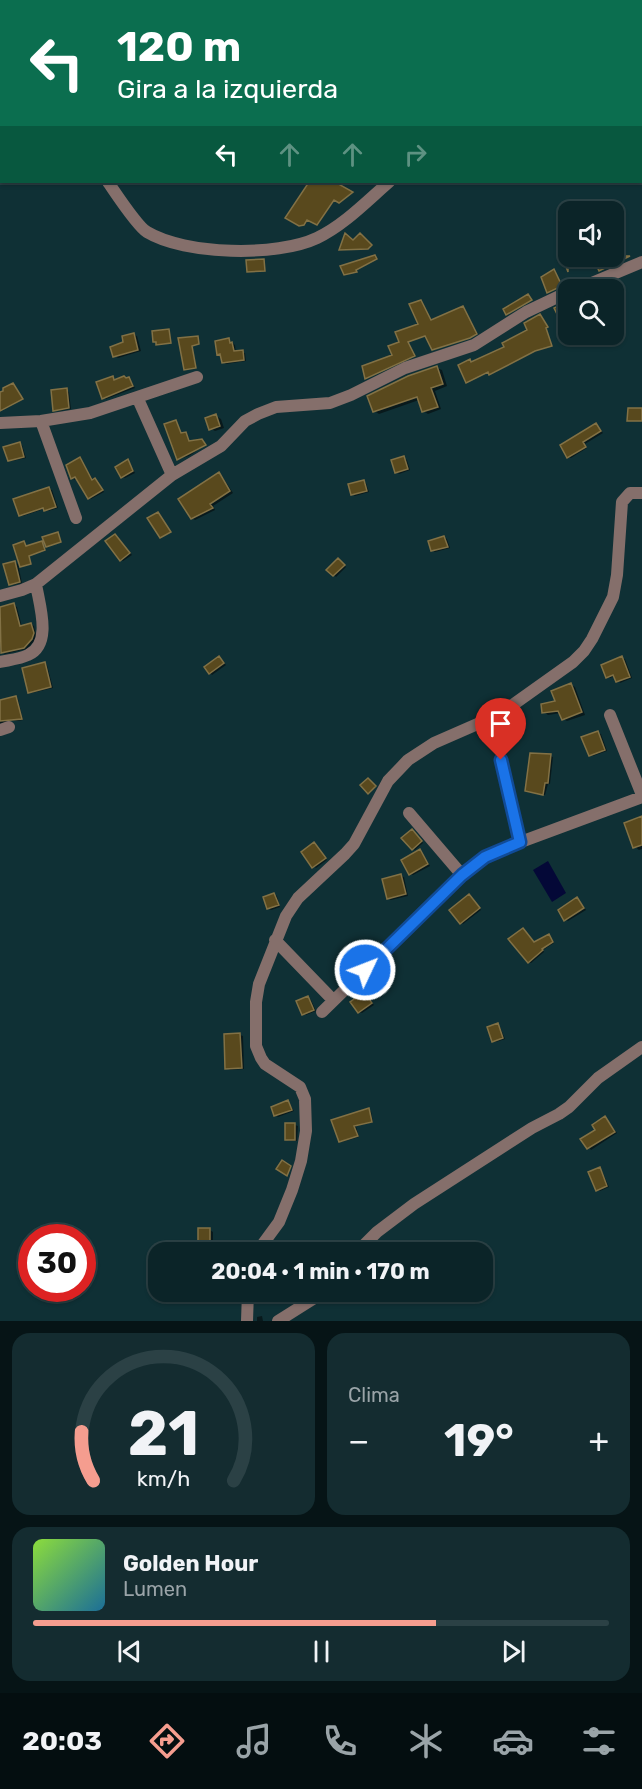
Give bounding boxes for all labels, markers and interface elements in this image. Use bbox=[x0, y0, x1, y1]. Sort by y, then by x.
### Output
text: 120 m bbox=[117, 22, 241, 72]
icon: left bbox=[18, 24, 96, 102]
text: Gira a la izquierda bbox=[117, 73, 338, 105]
icon: left bbox=[210, 138, 243, 171]
icon: ahead bbox=[273, 138, 306, 171]
icon: ahead bbox=[336, 138, 369, 171]
icon: right bbox=[399, 138, 432, 171]
map controls bbox=[558, 201, 624, 345]
button: sound bbox=[558, 201, 624, 267]
button: search bbox=[558, 279, 624, 345]
pin bbox=[475, 698, 526, 760]
icon: arrive bbox=[484, 707, 517, 740]
position arrow bbox=[333, 938, 397, 1002]
speed limit sign: 30 bbox=[18, 1224, 96, 1302]
text: 20:04 · 1 min · 170 m bbox=[211, 1258, 430, 1285]
text: Clima bbox=[348, 1383, 400, 1407]
text: 21 bbox=[128, 1397, 199, 1471]
text: 19° bbox=[444, 1414, 514, 1467]
text: − bbox=[348, 1421, 369, 1460]
text: + bbox=[588, 1421, 609, 1460]
text: km/h bbox=[137, 1466, 190, 1491]
text: Golden Hour bbox=[123, 1550, 258, 1577]
text: Lumen bbox=[123, 1577, 187, 1601]
icon: previous bbox=[113, 1635, 146, 1668]
icon: pause bbox=[305, 1635, 338, 1668]
icon: next bbox=[497, 1635, 530, 1668]
icon: directions bbox=[146, 1720, 188, 1762]
icon: music bbox=[233, 1720, 275, 1762]
icon: phone bbox=[319, 1720, 361, 1762]
icon: climate bbox=[405, 1720, 447, 1762]
icon: car bbox=[492, 1720, 534, 1762]
icon: filters bbox=[578, 1720, 620, 1762]
text: 20:03 bbox=[22, 1725, 102, 1757]

